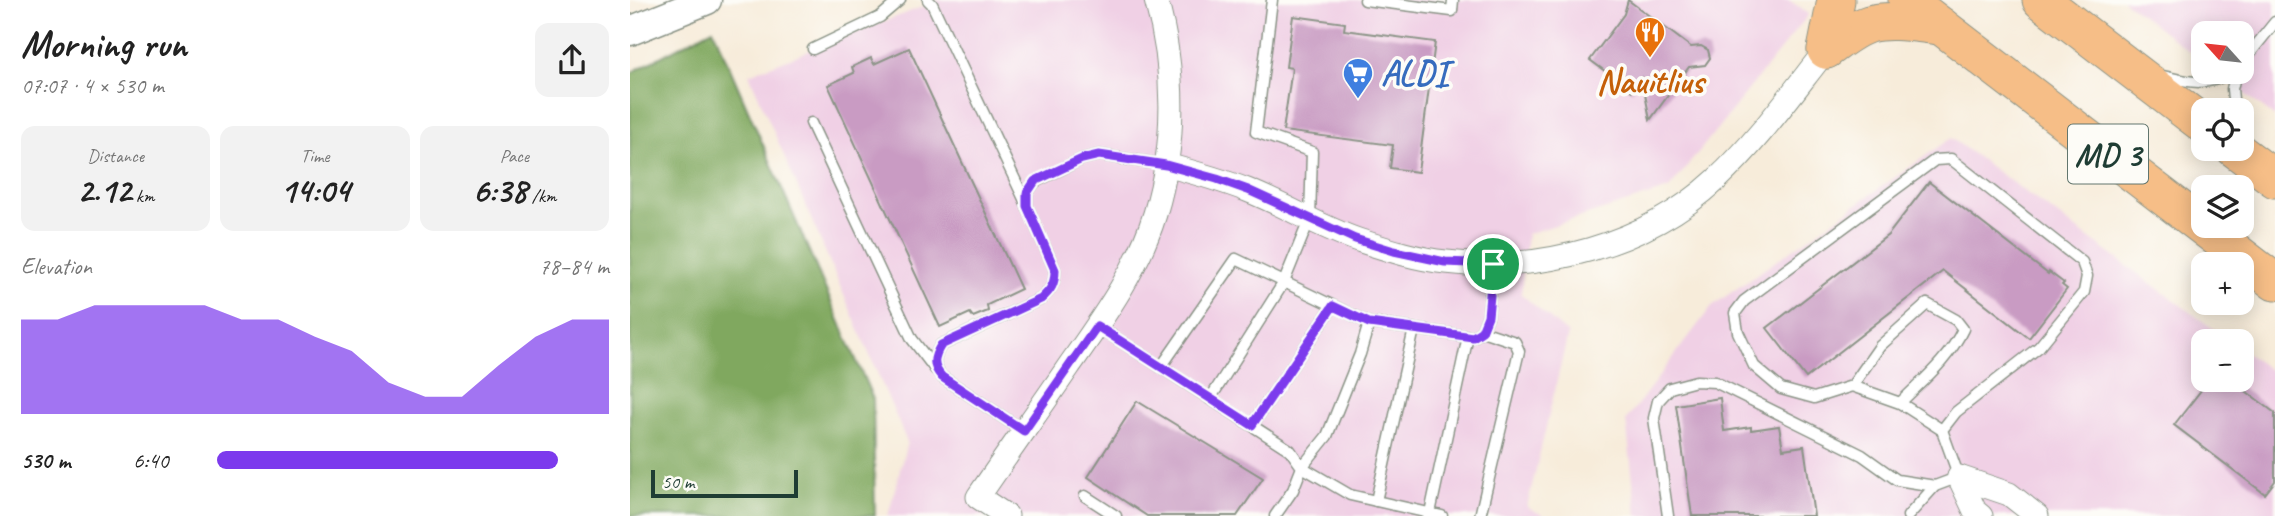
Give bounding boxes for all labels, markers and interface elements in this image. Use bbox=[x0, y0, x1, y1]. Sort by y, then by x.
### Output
restaurant icon: Nauitlius bbox=[1633, 15, 1667, 59]
text: Morning run bbox=[21, 21, 187, 68]
north arrow bbox=[2191, 21, 2254, 84]
map controls bbox=[2191, 21, 2254, 392]
button: share bbox=[535, 23, 609, 97]
place label: ALDI bbox=[1381, 51, 1455, 96]
supermarket icon: ALDI bbox=[1341, 56, 1375, 100]
place label: Nauitlius bbox=[1597, 59, 1707, 104]
text: 07:07 · 4 × 530 m bbox=[21, 71, 164, 100]
button: locate bbox=[2191, 98, 2254, 161]
road number: MD 3 bbox=[2068, 124, 2148, 184]
text: Distance bbox=[87, 144, 144, 168]
text: Time bbox=[300, 144, 330, 168]
text: Pace bbox=[500, 144, 529, 168]
text: 2.12 bbox=[77, 168, 131, 213]
text: 14:04 bbox=[280, 168, 350, 213]
text: 6:38 bbox=[472, 168, 527, 213]
button: layers bbox=[2191, 175, 2254, 238]
text: km bbox=[131, 184, 154, 208]
text: /km bbox=[527, 184, 557, 208]
pin bbox=[1463, 234, 1523, 294]
icon: arrive bbox=[1474, 245, 1512, 283]
text: Elevation bbox=[21, 252, 92, 281]
text: 78–84 m bbox=[539, 252, 609, 281]
button: + bbox=[2191, 252, 2254, 315]
button: − bbox=[2191, 329, 2254, 392]
text: 530 m bbox=[21, 446, 70, 475]
text: 6:40 bbox=[133, 446, 169, 475]
scale bar bbox=[651, 467, 798, 499]
text: 50 m bbox=[662, 470, 694, 494]

